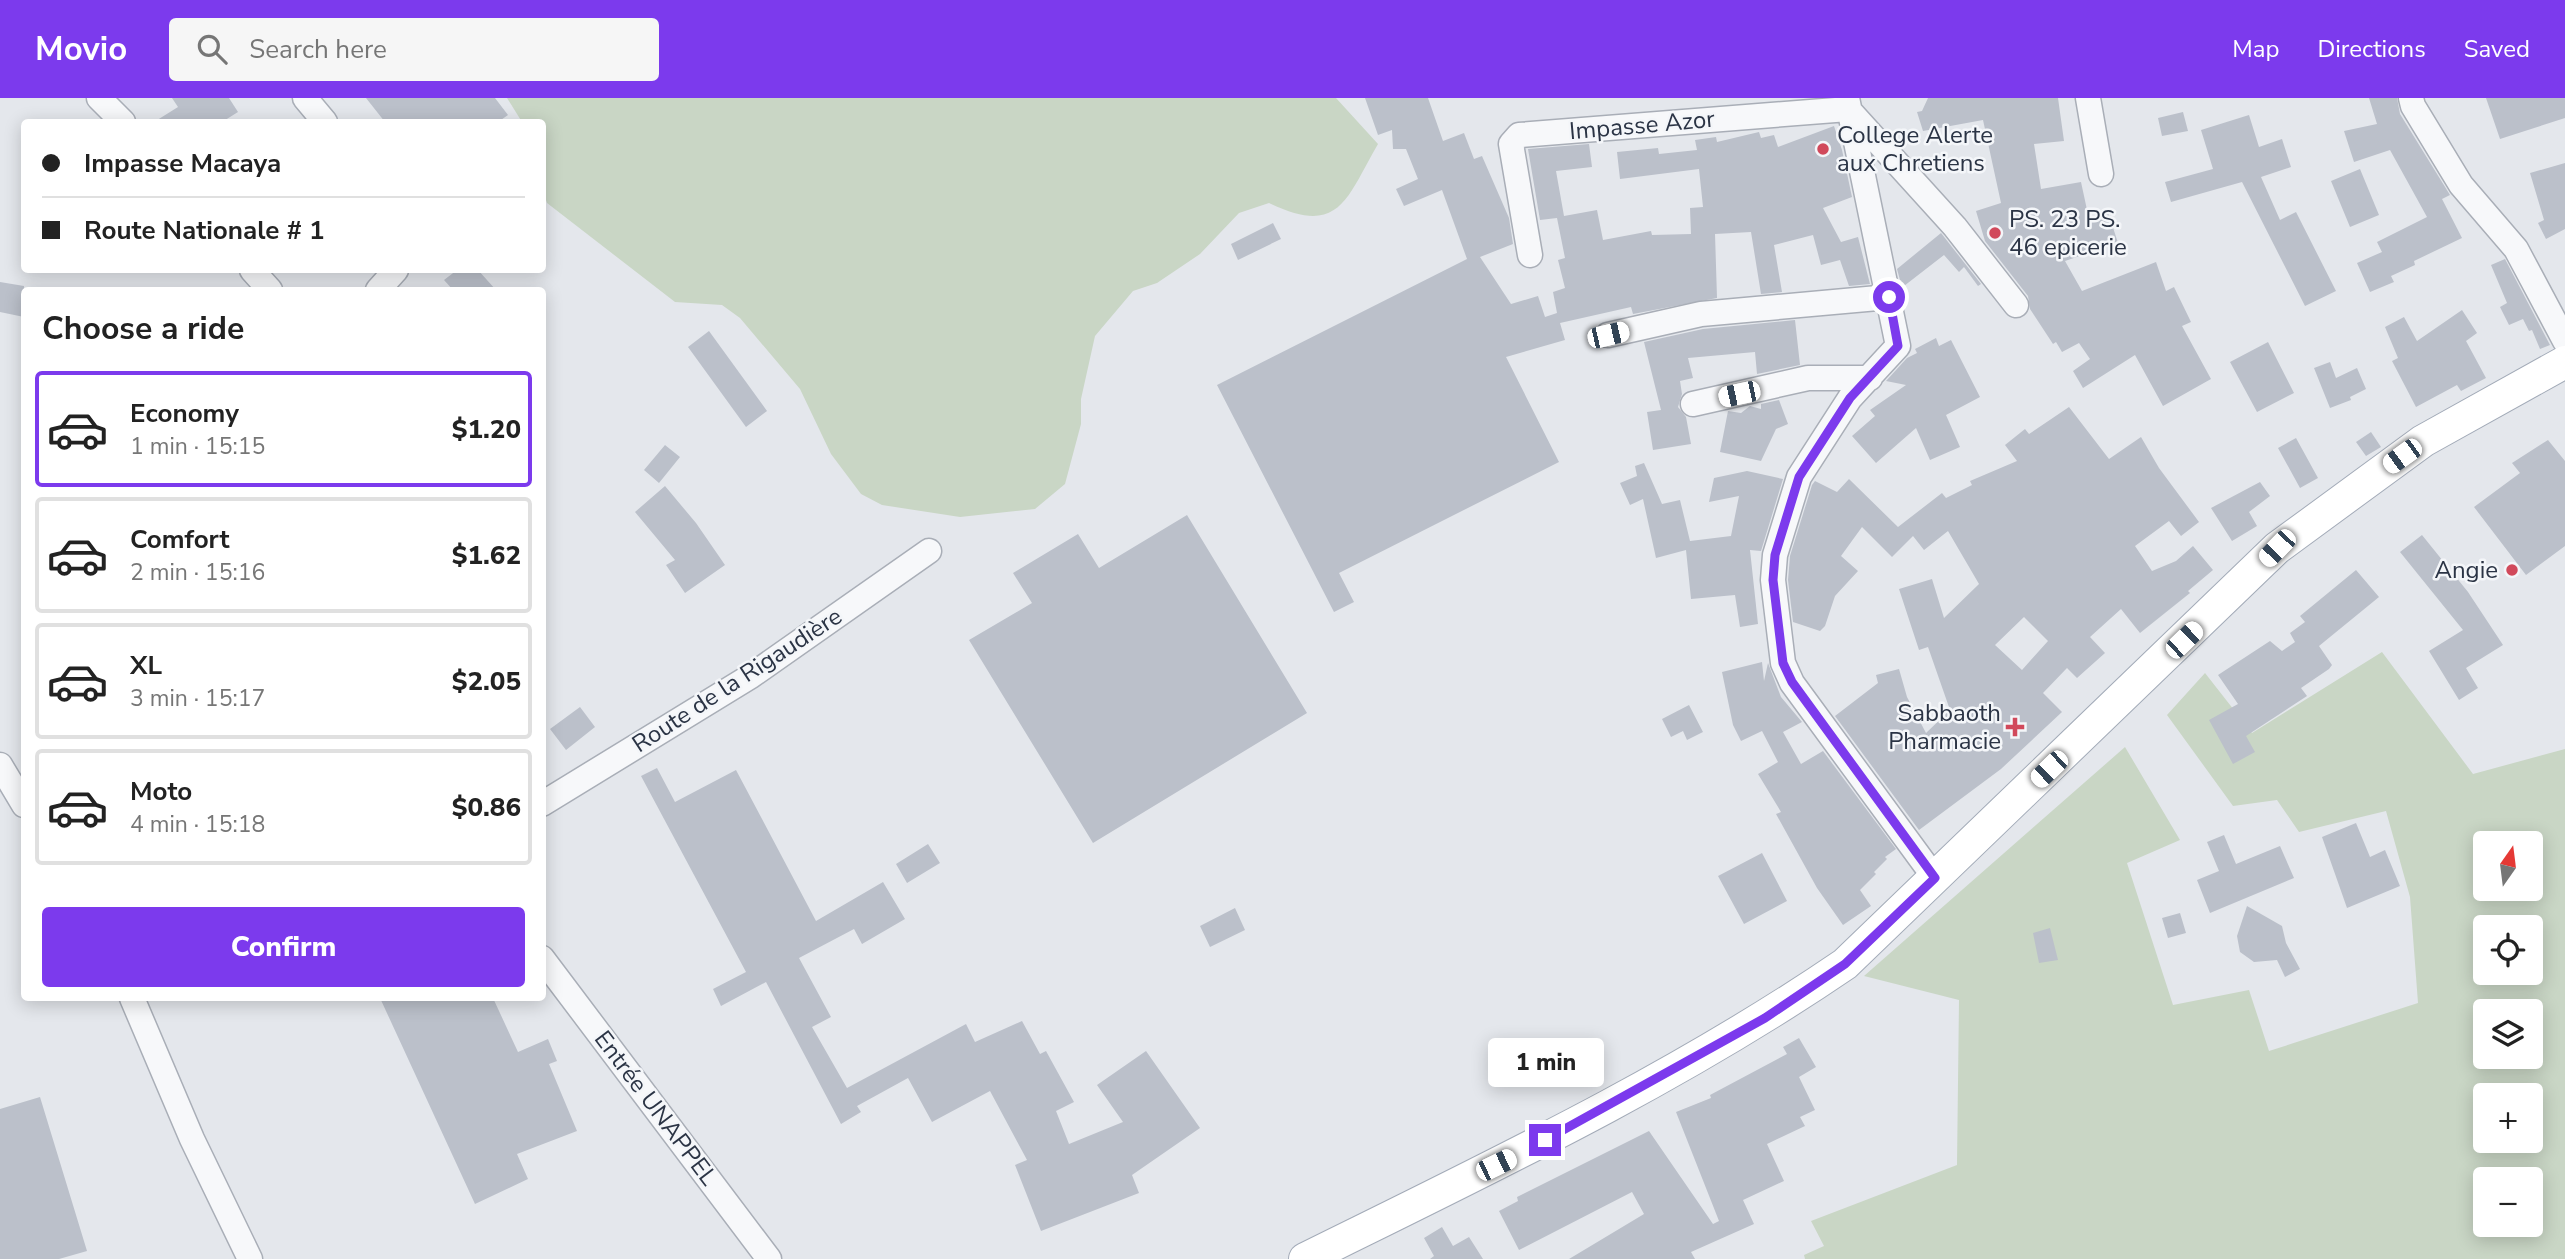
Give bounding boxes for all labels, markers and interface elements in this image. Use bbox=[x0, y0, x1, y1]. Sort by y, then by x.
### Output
search box bbox=[169, 18, 659, 81]
text: Movio bbox=[35, 27, 127, 72]
icon: search bbox=[193, 30, 231, 68]
text: Search here bbox=[249, 32, 387, 67]
text: Map bbox=[2232, 33, 2279, 65]
text: Directions bbox=[2317, 33, 2426, 65]
text: Saved bbox=[2464, 33, 2530, 65]
street label: Impasse Azor bbox=[1568, 103, 1716, 147]
place label: College Alerte aux Chretiens bbox=[1837, 119, 1993, 179]
marker: College Alerte aux Chretiens bbox=[1815, 141, 1831, 157]
text: Impasse Macaya bbox=[84, 146, 281, 181]
place label: PS. 23 PS. 46 epicerie bbox=[2009, 203, 2127, 263]
text: Route Nationale # 1 bbox=[84, 213, 325, 248]
marker: PS. 23 PS. 46 epicerie bbox=[1987, 225, 2003, 241]
route start bbox=[1873, 281, 1905, 313]
text: Choose a ride bbox=[42, 307, 244, 350]
car bbox=[1586, 320, 1631, 350]
car bbox=[1717, 379, 1762, 409]
text: Economy bbox=[130, 396, 239, 431]
icon: car bbox=[46, 398, 109, 461]
text: $1.20 bbox=[452, 412, 521, 447]
text: 1 min · 15:15 bbox=[130, 431, 265, 462]
car bbox=[2379, 435, 2426, 477]
text: Comfort bbox=[130, 522, 230, 557]
icon: car bbox=[46, 524, 109, 587]
car bbox=[2255, 526, 2300, 570]
text: $1.62 bbox=[452, 538, 521, 573]
place label: Angie bbox=[2434, 554, 2498, 586]
text: 2 min · 15:16 bbox=[130, 557, 265, 588]
marker: Angie bbox=[2504, 562, 2520, 578]
street label: Route de la Rigaudière bbox=[626, 600, 848, 760]
car bbox=[2162, 618, 2207, 662]
text: XL bbox=[130, 648, 162, 683]
icon: car bbox=[46, 650, 109, 713]
text: $2.05 bbox=[452, 664, 521, 699]
text: 3 min · 15:17 bbox=[130, 683, 265, 714]
place label: Sabbaoth Pharmacie bbox=[1888, 697, 2001, 757]
marker: Sabbaoth Pharmacie bbox=[2007, 719, 2023, 735]
car bbox=[2027, 747, 2072, 791]
text: Moto bbox=[130, 774, 192, 809]
icon: car bbox=[46, 776, 109, 839]
text: $0.86 bbox=[452, 790, 521, 825]
text: 4 min · 15:18 bbox=[130, 809, 265, 840]
north arrow bbox=[2473, 831, 2543, 901]
map controls bbox=[2473, 831, 2543, 1237]
button: Confirm bbox=[42, 907, 525, 987]
button: locate bbox=[2473, 915, 2543, 985]
button: layers bbox=[2473, 999, 2543, 1069]
street label: Entrée UNAPPEL bbox=[587, 1024, 725, 1192]
callout: 1 min bbox=[1487, 1038, 1603, 1088]
text: 1 min bbox=[1516, 1047, 1576, 1078]
button: + bbox=[2473, 1083, 2543, 1153]
route end bbox=[1529, 1124, 1561, 1156]
car bbox=[1473, 1146, 1520, 1184]
button: − bbox=[2473, 1167, 2543, 1237]

